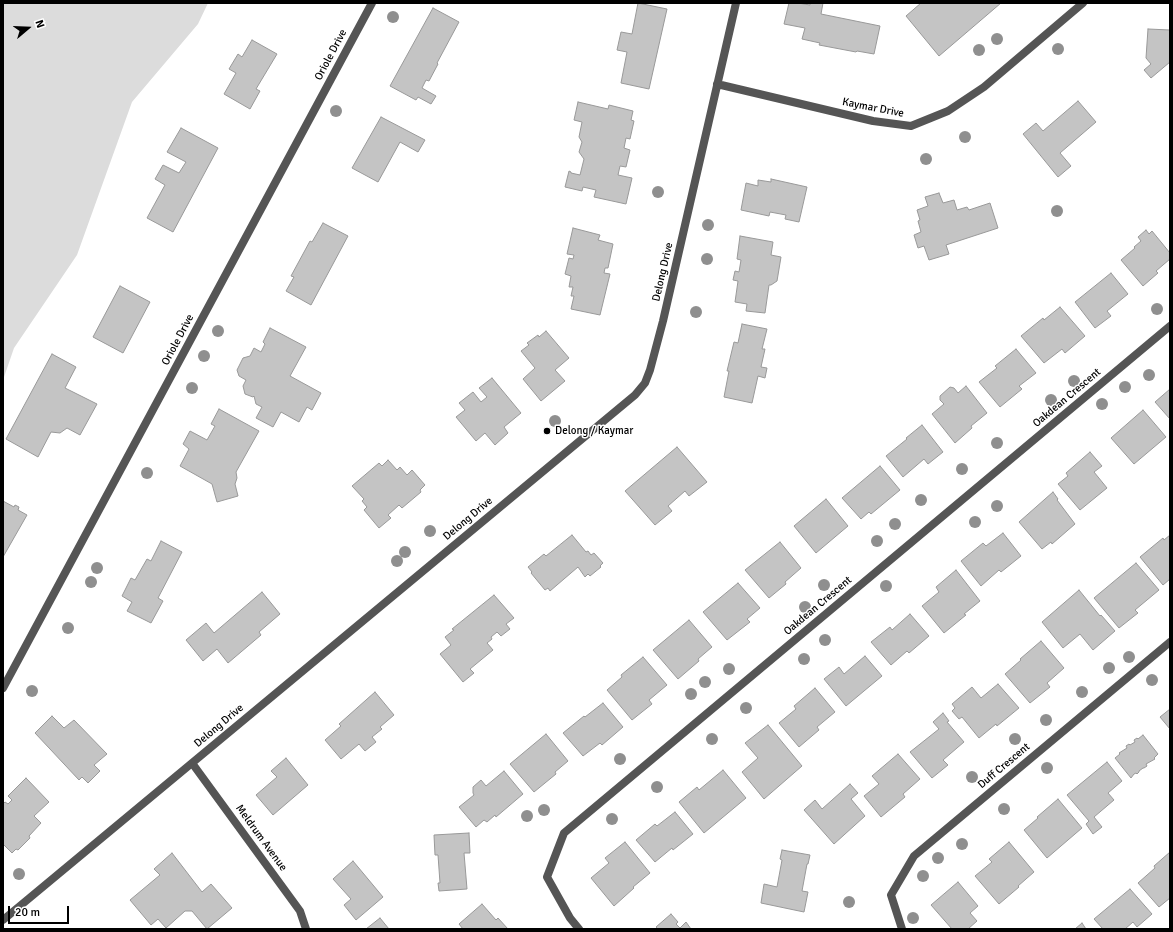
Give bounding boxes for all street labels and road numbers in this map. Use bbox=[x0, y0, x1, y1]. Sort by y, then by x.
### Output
street label: Oriole Drive bbox=[312, 27, 350, 83]
street label: Kaymar Drive bbox=[841, 96, 905, 120]
street label: Delong Drive bbox=[650, 241, 676, 303]
street label: Oriole Drive bbox=[159, 312, 197, 368]
street label: Oakdean Crescent bbox=[1030, 366, 1104, 430]
street label: Delong Drive bbox=[441, 495, 495, 543]
street label: Oakdean Crescent bbox=[781, 574, 855, 638]
street label: Delong Drive bbox=[192, 702, 246, 750]
street label: Duff Crescent bbox=[975, 740, 1033, 792]
street label: Meldrum Avenue bbox=[232, 802, 290, 874]

